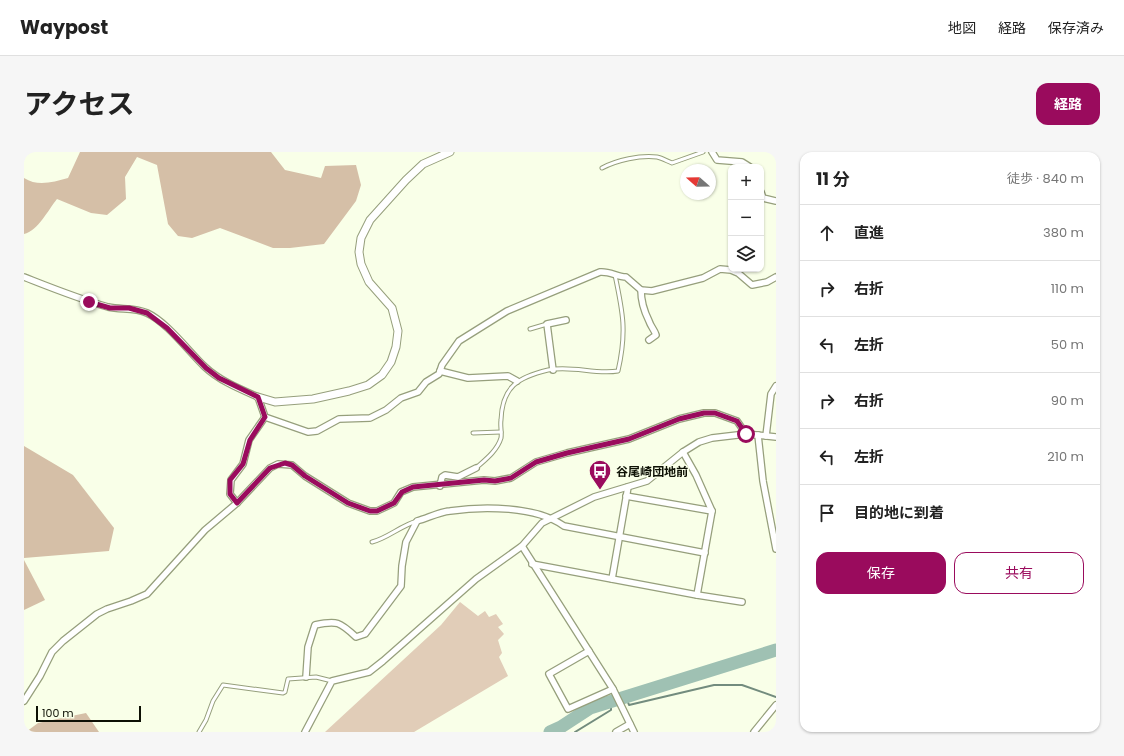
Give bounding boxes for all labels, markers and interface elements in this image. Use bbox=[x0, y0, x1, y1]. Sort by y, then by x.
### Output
text: Waypost bbox=[20, 14, 108, 41]
text: 地図 bbox=[948, 18, 976, 38]
text: 経路 bbox=[998, 18, 1026, 38]
text: 保存済み bbox=[1048, 18, 1104, 38]
button: 経路 bbox=[1036, 83, 1100, 125]
text: アクセス bbox=[24, 85, 135, 124]
north arrow bbox=[680, 164, 716, 200]
map controls bbox=[728, 164, 764, 272]
button: + bbox=[728, 164, 764, 200]
text: 11 分 bbox=[816, 167, 849, 191]
text: 徒歩 · 840 m bbox=[1007, 169, 1084, 188]
button: − bbox=[728, 200, 764, 236]
icon: ahead bbox=[816, 222, 838, 244]
text: 直進 bbox=[854, 222, 884, 243]
text: 380 m bbox=[1043, 223, 1084, 242]
button: layers bbox=[728, 236, 764, 272]
icon: right bbox=[816, 278, 838, 300]
text: 右折 bbox=[854, 278, 884, 299]
text: 110 m bbox=[1051, 279, 1084, 298]
route end bbox=[80, 293, 98, 311]
icon: left bbox=[816, 334, 838, 356]
text: 左折 bbox=[854, 334, 884, 355]
text: 50 m bbox=[1051, 335, 1084, 354]
icon: right bbox=[816, 390, 838, 412]
text: 右折 bbox=[854, 390, 884, 411]
text: 90 m bbox=[1051, 391, 1084, 410]
route start bbox=[737, 425, 755, 443]
icon: left bbox=[816, 446, 838, 468]
text: 左折 bbox=[854, 446, 884, 467]
text: 210 m bbox=[1047, 447, 1084, 466]
bus stop icon: 谷尾崎団地前 bbox=[587, 458, 613, 491]
place label: 谷尾崎団地前 bbox=[616, 463, 688, 480]
icon: arrive bbox=[816, 502, 838, 524]
text: 目的地に到着 bbox=[854, 502, 944, 523]
button: 保存 bbox=[816, 552, 946, 594]
button: 共有 bbox=[954, 552, 1084, 594]
scale bar bbox=[36, 704, 141, 723]
text: 100 m bbox=[42, 705, 74, 721]

